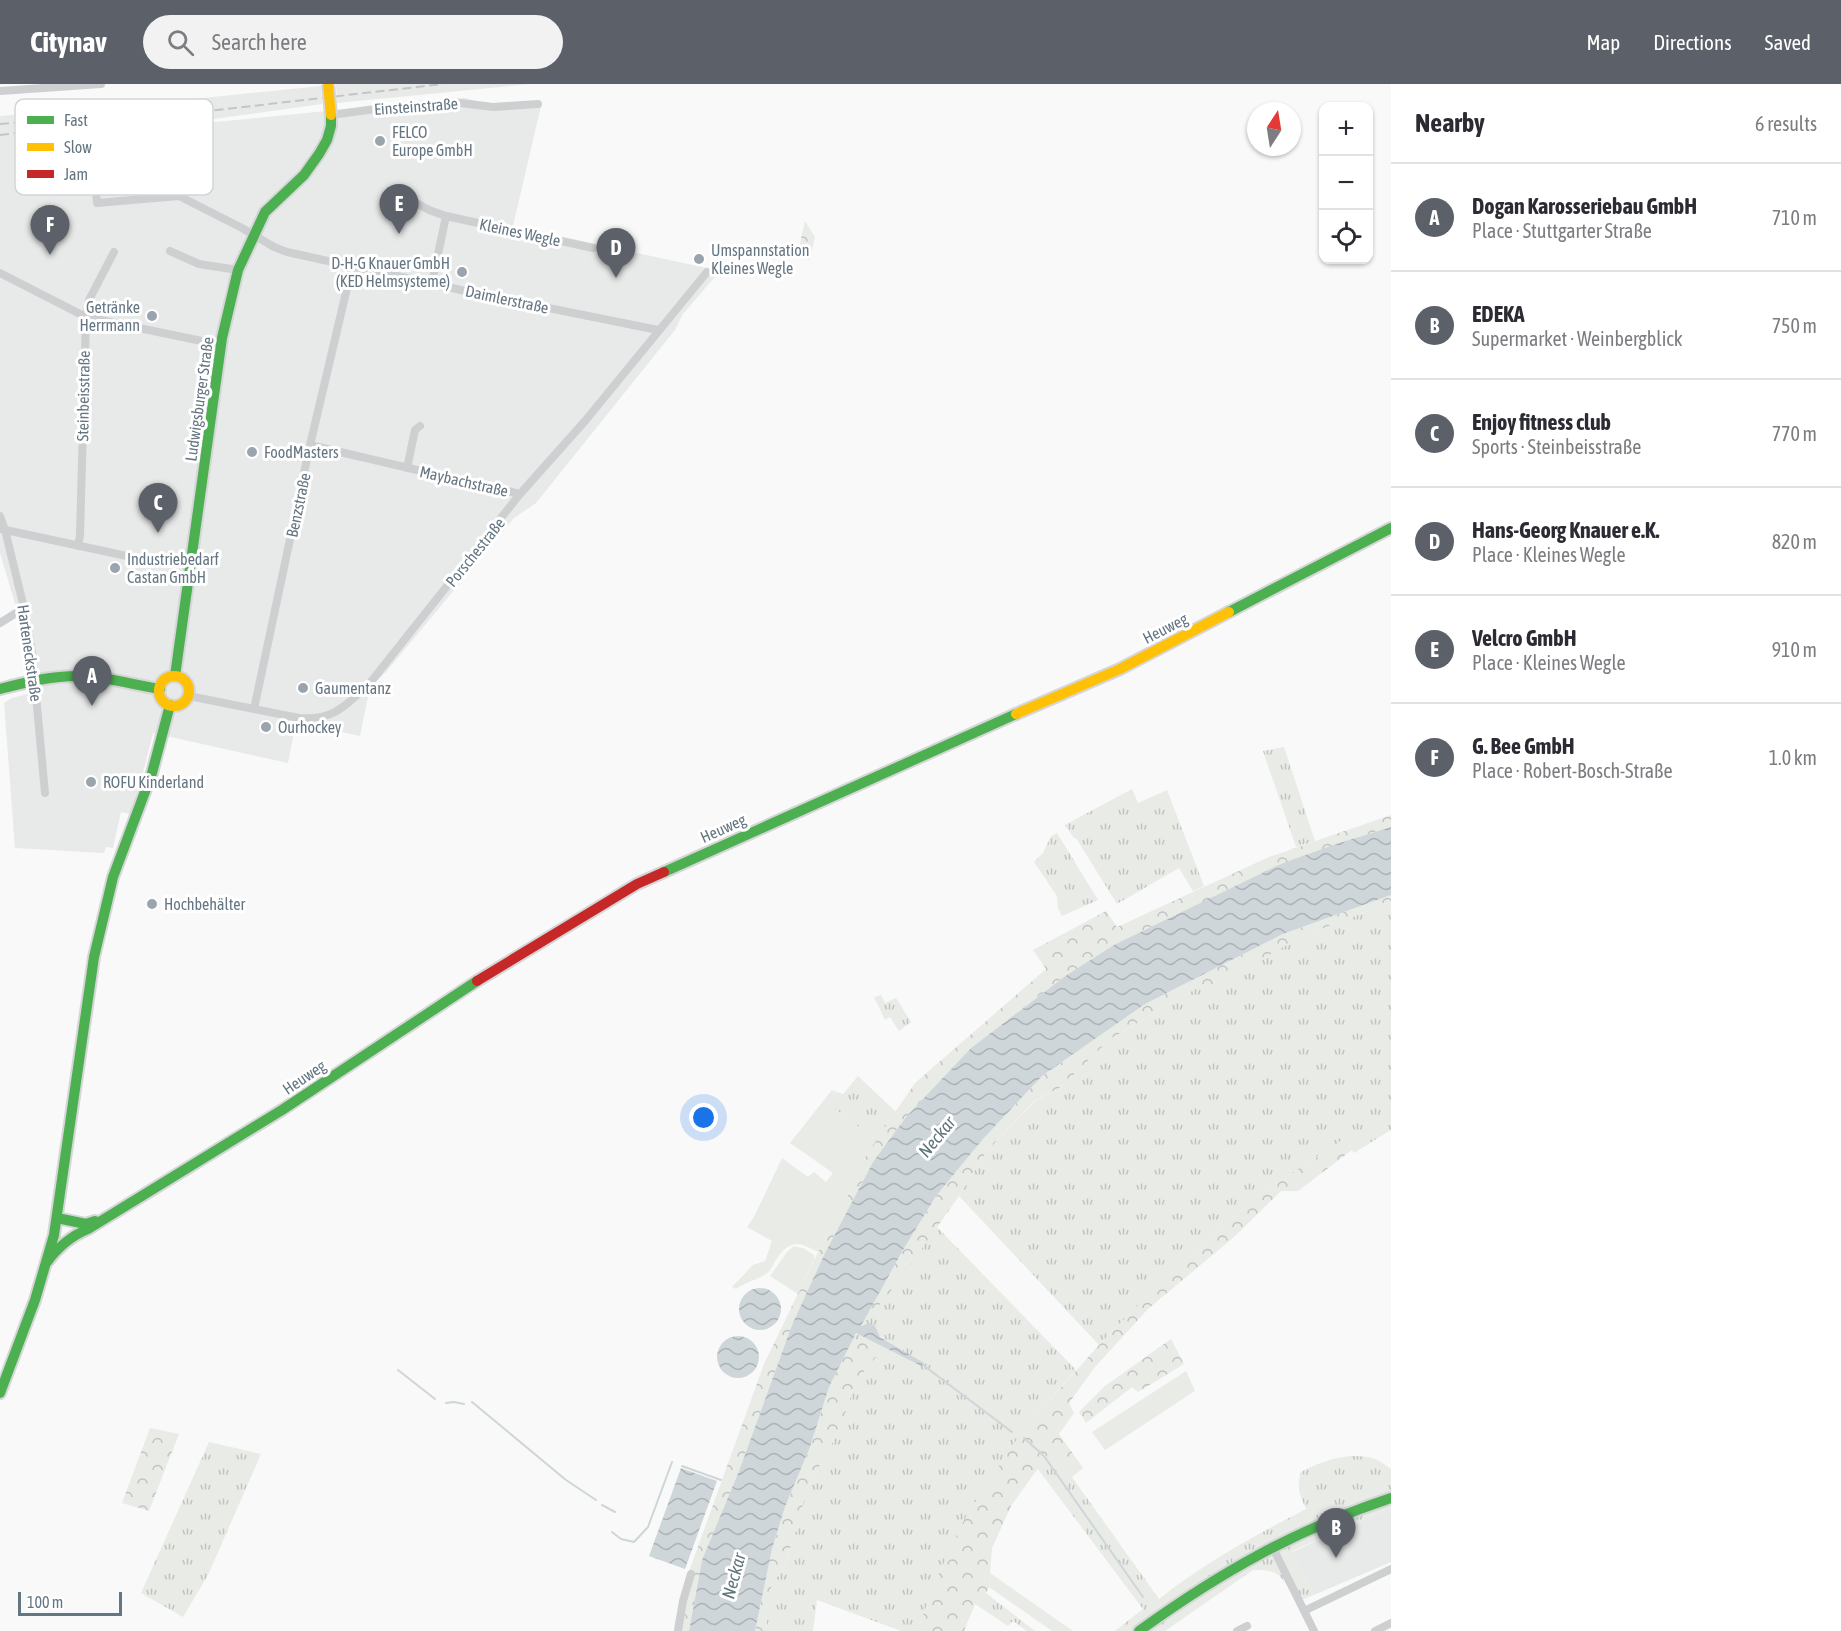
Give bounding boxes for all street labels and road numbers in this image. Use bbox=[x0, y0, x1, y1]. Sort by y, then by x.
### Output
street label: Einsteinstraße bbox=[374, 94, 458, 118]
street label: Kleines Wegle bbox=[478, 215, 562, 250]
street label: Daimlerstraße bbox=[464, 281, 550, 317]
street label: Ludwigsburger Straße bbox=[181, 336, 218, 463]
street label: Steinbeisstraße bbox=[73, 350, 93, 442]
street label: Maybachstraße bbox=[418, 462, 510, 501]
street label: Benzstraße bbox=[282, 471, 314, 539]
street label: Porschestraße bbox=[442, 514, 508, 590]
street label: Harteneckstraße bbox=[14, 603, 46, 703]
street label: Heuweg bbox=[1140, 609, 1191, 648]
street label: Heuweg bbox=[697, 810, 749, 847]
street label: Heuweg bbox=[279, 1056, 330, 1099]

